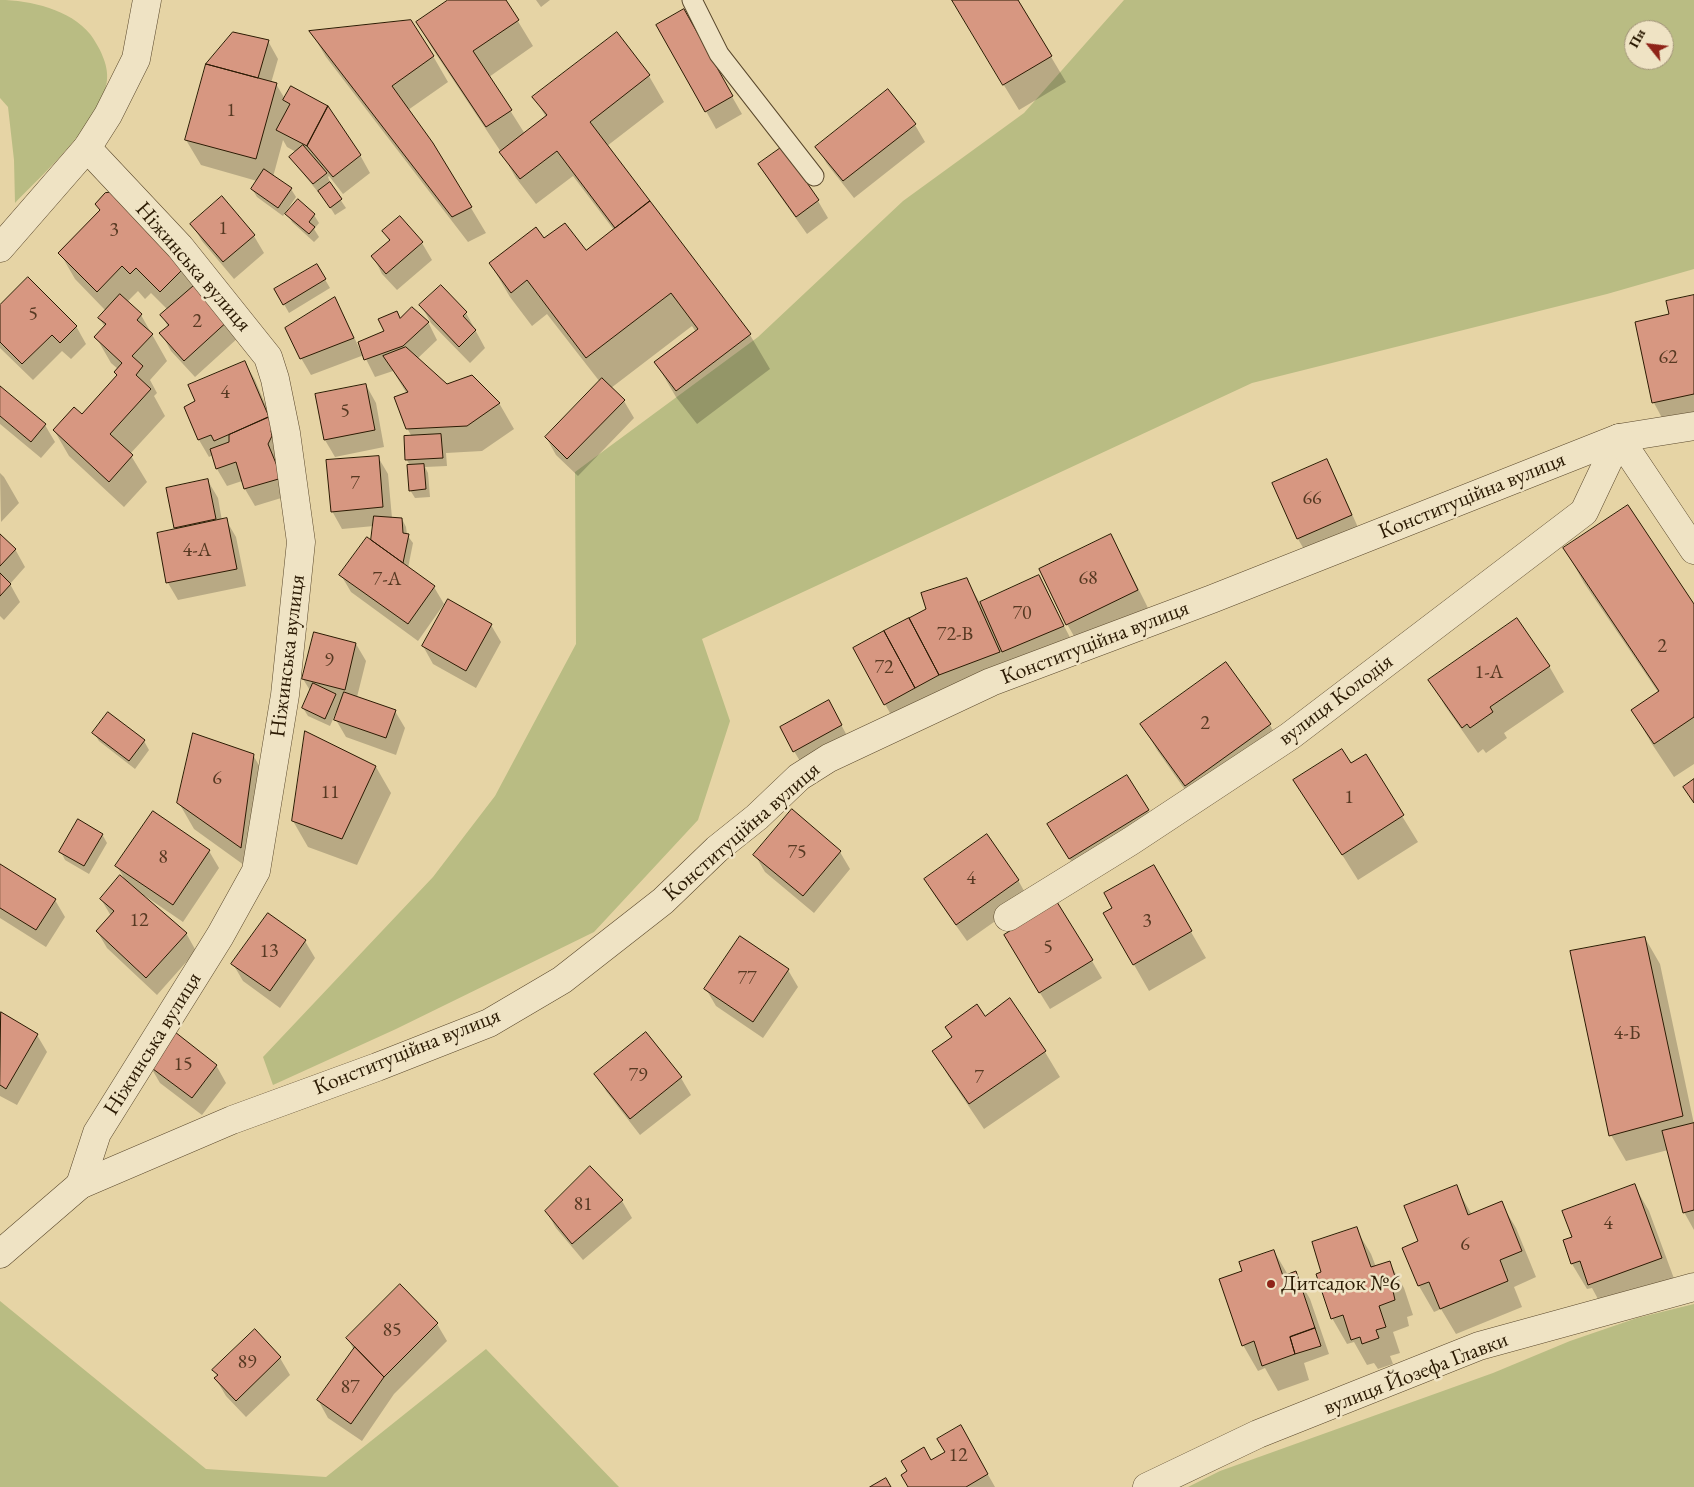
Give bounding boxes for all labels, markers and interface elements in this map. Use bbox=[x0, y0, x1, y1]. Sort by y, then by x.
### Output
north arrow bbox=[1624, 20, 1674, 70]
text: Пн bbox=[1624, 25, 1649, 51]
house number: 1 bbox=[226, 99, 236, 123]
street label: Ніжинська вулиця bbox=[129, 197, 257, 337]
house number: 1 bbox=[218, 217, 228, 241]
house number: 3 bbox=[109, 219, 119, 243]
house number: 5 bbox=[28, 303, 38, 327]
house number: 2 bbox=[192, 310, 202, 334]
house number: 62 bbox=[1658, 346, 1678, 370]
house number: 4 bbox=[220, 381, 230, 405]
house number: 5 bbox=[340, 400, 350, 424]
street label: Конституційна вулиця bbox=[1375, 446, 1569, 546]
house number: 7 bbox=[350, 472, 360, 496]
house number: 66 bbox=[1302, 487, 1322, 511]
house number: 4-А bbox=[183, 539, 211, 563]
house number: 68 bbox=[1078, 567, 1098, 591]
house number: 7-А bbox=[373, 568, 401, 592]
street label: Ніжинська вулиця bbox=[265, 573, 311, 739]
street label: Конституційна вулиця bbox=[997, 595, 1193, 691]
house number: 70 bbox=[1012, 602, 1032, 626]
house number: 72-В bbox=[937, 623, 973, 647]
house number: 2 bbox=[1657, 635, 1667, 659]
street label: вулиця Колодія bbox=[1274, 648, 1398, 752]
house number: 9 bbox=[324, 649, 334, 673]
house number: 72 bbox=[874, 656, 894, 680]
house number: 1-А bbox=[1475, 661, 1503, 685]
house number: 2 bbox=[1200, 712, 1210, 736]
street label: Конституційна вулиця bbox=[658, 757, 826, 907]
house number: 6 bbox=[212, 767, 222, 791]
house number: 11 bbox=[320, 781, 340, 805]
house number: 1 bbox=[1344, 786, 1354, 810]
house number: 75 bbox=[787, 841, 807, 865]
house number: 8 bbox=[158, 846, 168, 870]
house number: 4 bbox=[966, 867, 976, 891]
house number: 12 bbox=[129, 909, 149, 933]
house number: 3 bbox=[1142, 910, 1152, 934]
house number: 5 bbox=[1043, 936, 1053, 960]
house number: 13 bbox=[259, 940, 279, 964]
house number: 77 bbox=[737, 967, 757, 991]
street label: Ніжинська вулиця bbox=[98, 968, 208, 1120]
street label: Конституційна вулиця bbox=[310, 1002, 504, 1102]
house number: 4-Б bbox=[1614, 1022, 1640, 1046]
house number: 15 bbox=[173, 1053, 193, 1077]
house number: 79 bbox=[628, 1064, 648, 1088]
house number: 7 bbox=[974, 1066, 984, 1090]
house number: 81 bbox=[573, 1193, 593, 1217]
house number: 4 bbox=[1603, 1212, 1613, 1236]
house number: 6 bbox=[1460, 1233, 1470, 1257]
place label: Дитсадок №6 bbox=[1281, 1271, 1400, 1297]
marker: Дитсадок №6 bbox=[1265, 1278, 1277, 1290]
house number: 85 bbox=[382, 1319, 402, 1343]
street label: вулиця Йозефа Главки bbox=[1320, 1327, 1512, 1421]
house number: 89 bbox=[237, 1351, 257, 1375]
house number: 87 bbox=[340, 1376, 360, 1400]
house number: 12 bbox=[948, 1444, 968, 1468]

